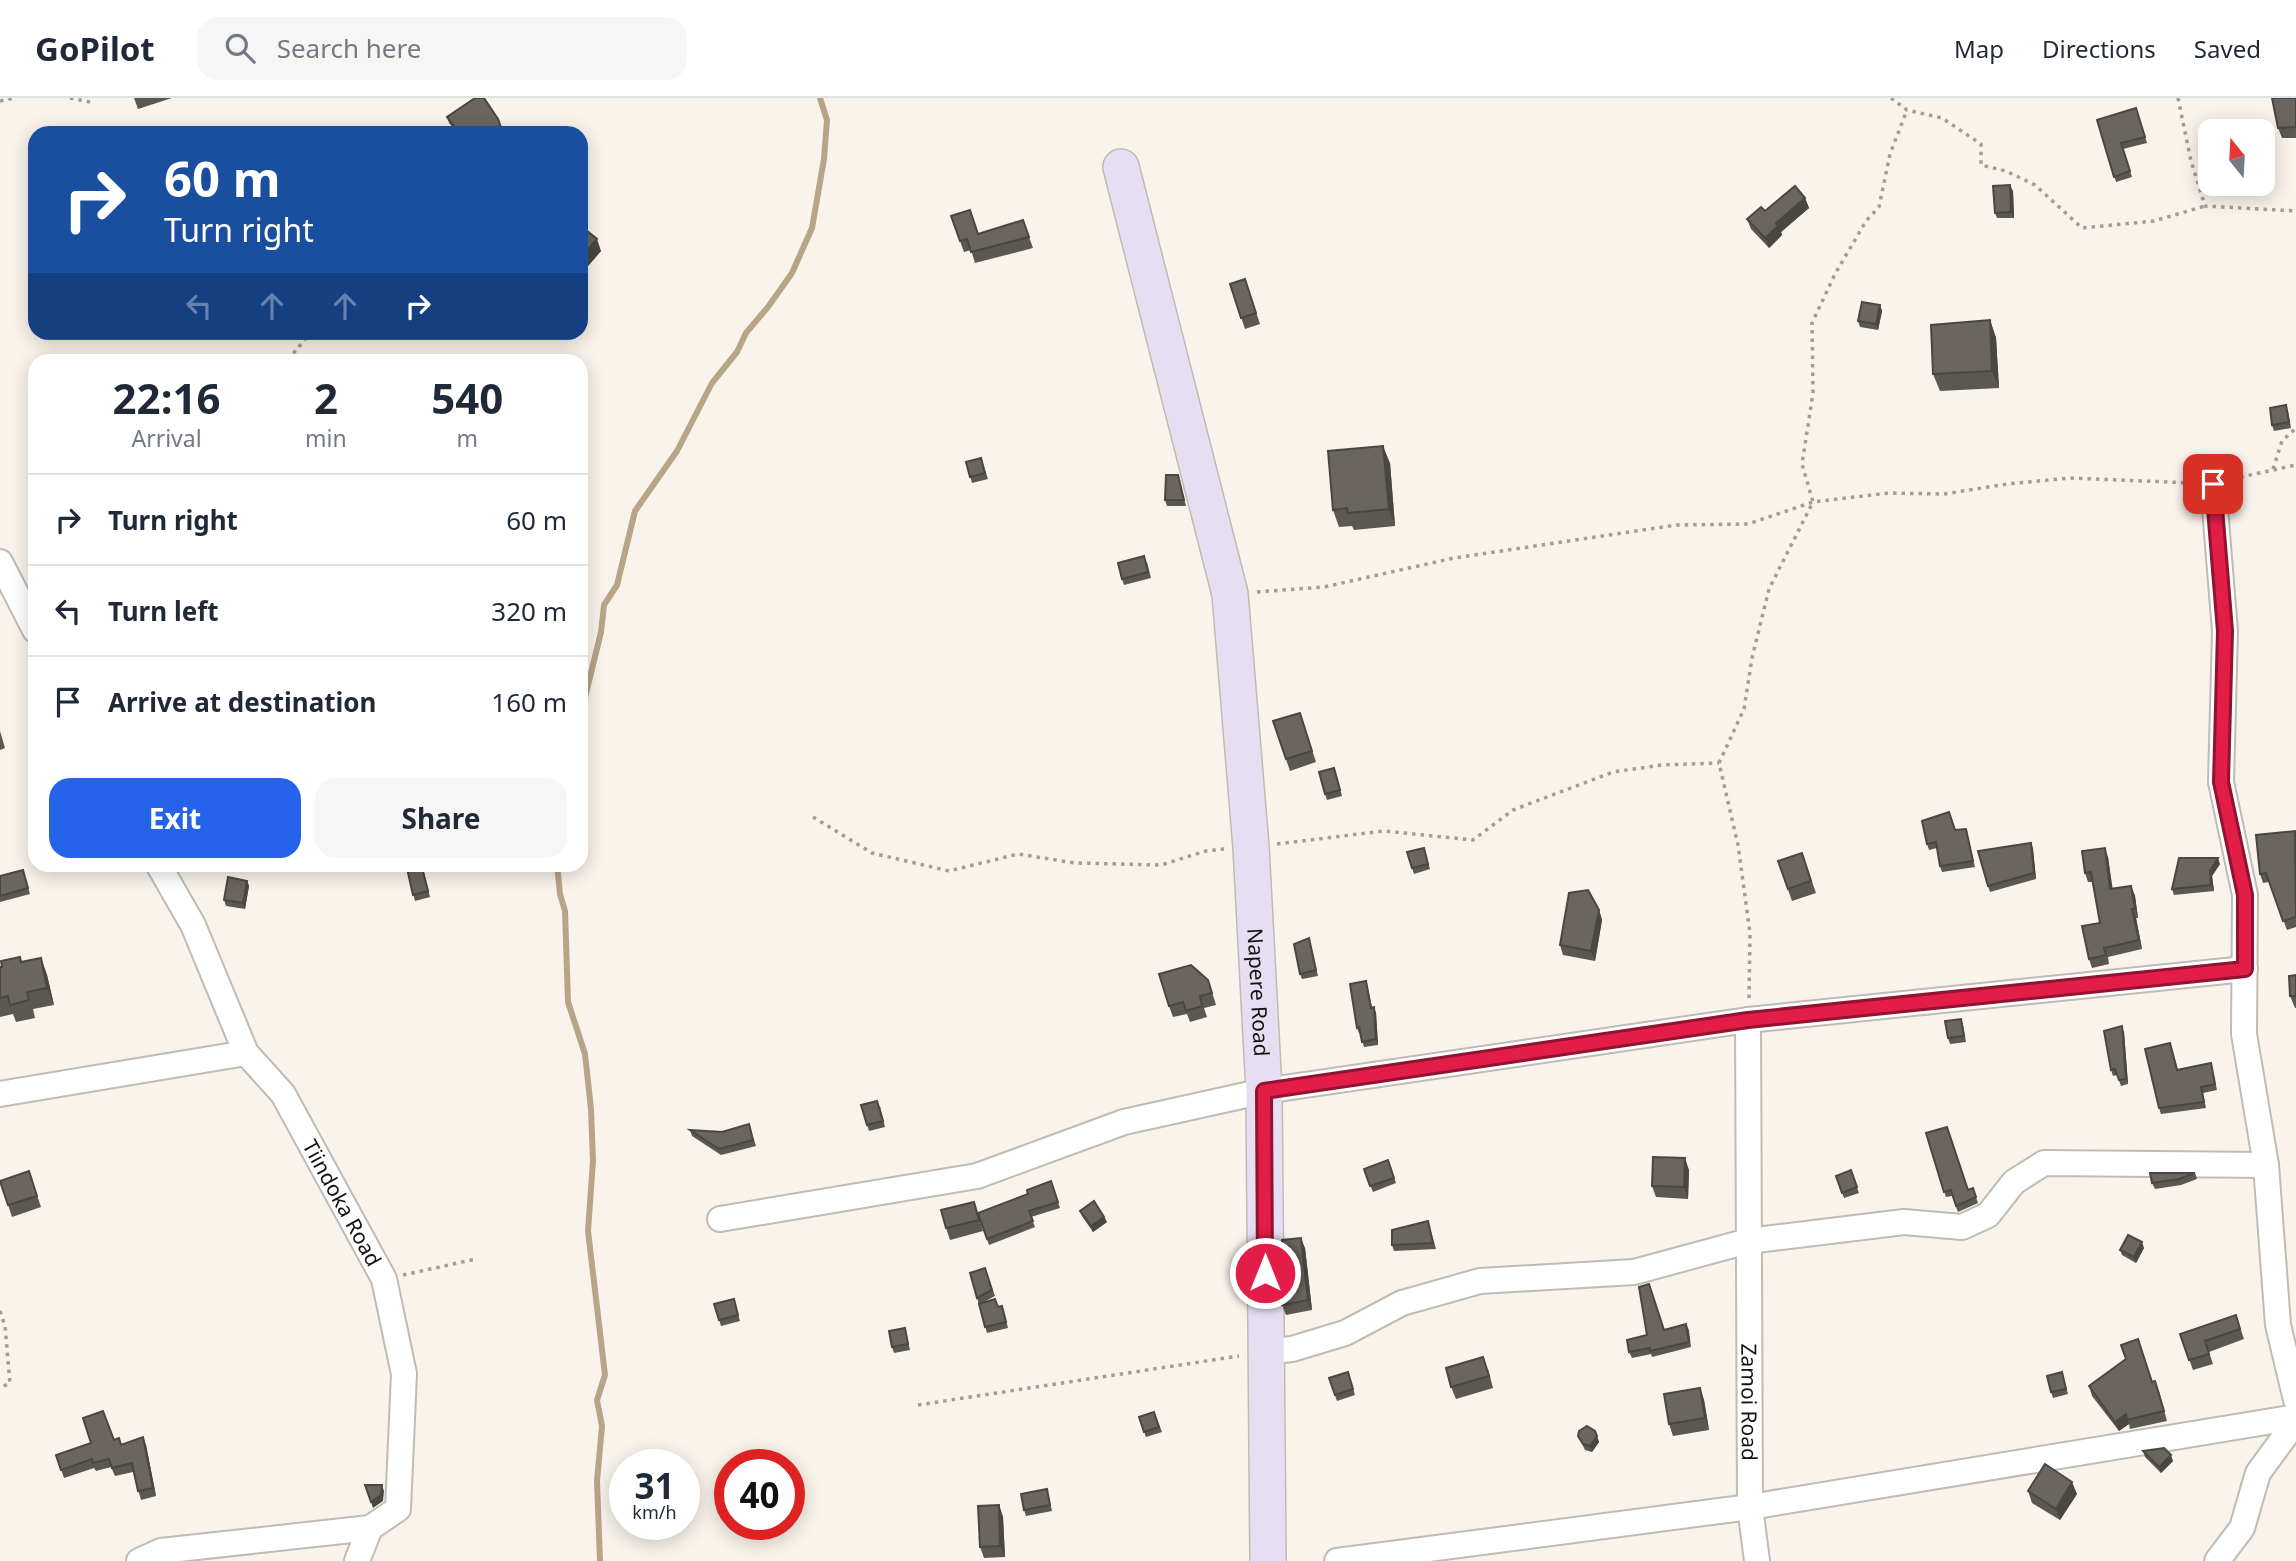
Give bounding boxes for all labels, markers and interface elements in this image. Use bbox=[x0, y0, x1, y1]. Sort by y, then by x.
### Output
search box bbox=[197, 17, 687, 80]
text: GoPilot bbox=[35, 26, 155, 71]
icon: search bbox=[221, 29, 259, 67]
text: Search here bbox=[277, 30, 421, 66]
text: Map bbox=[1954, 32, 2004, 65]
text: Directions bbox=[2042, 32, 2156, 65]
text: Saved bbox=[2194, 32, 2261, 65]
north arrow bbox=[2198, 119, 2275, 196]
map controls bbox=[2198, 119, 2275, 196]
text: 60 m bbox=[164, 145, 281, 211]
icon: right bbox=[49, 154, 140, 245]
text: Turn right bbox=[164, 208, 314, 251]
icon: left bbox=[180, 287, 218, 325]
icon: ahead bbox=[253, 287, 291, 325]
icon: ahead bbox=[326, 287, 364, 325]
icon: right bbox=[399, 287, 437, 325]
text: 22:16 bbox=[113, 369, 220, 426]
text: 2 bbox=[314, 369, 338, 426]
text: 540 bbox=[431, 369, 503, 426]
text: Arrival bbox=[131, 422, 202, 454]
text: min bbox=[305, 422, 347, 454]
text: m bbox=[457, 422, 478, 454]
pin bbox=[2183, 454, 2243, 514]
icon: arrive bbox=[2194, 465, 2232, 503]
icon: right bbox=[49, 501, 87, 539]
text: Turn right bbox=[108, 502, 238, 538]
text: 60 m bbox=[506, 502, 567, 538]
icon: left bbox=[49, 592, 87, 630]
text: Turn left bbox=[108, 593, 219, 629]
text: 320 m bbox=[491, 593, 567, 629]
icon: arrive bbox=[49, 683, 87, 721]
text: Arrive at destination bbox=[108, 684, 377, 720]
text: 160 m bbox=[491, 684, 567, 720]
button: Exit bbox=[49, 778, 301, 858]
button: Share bbox=[315, 778, 567, 858]
street label: Napere Road bbox=[1241, 927, 1276, 1057]
street label: Tiindoka Road bbox=[297, 1135, 388, 1271]
position arrow bbox=[1228, 1236, 1302, 1310]
street label: Zamoi Road bbox=[1735, 1343, 1764, 1461]
speed limit sign: 40 bbox=[714, 1449, 805, 1540]
text: 31 bbox=[634, 1462, 675, 1509]
text: km/h bbox=[632, 1500, 677, 1524]

